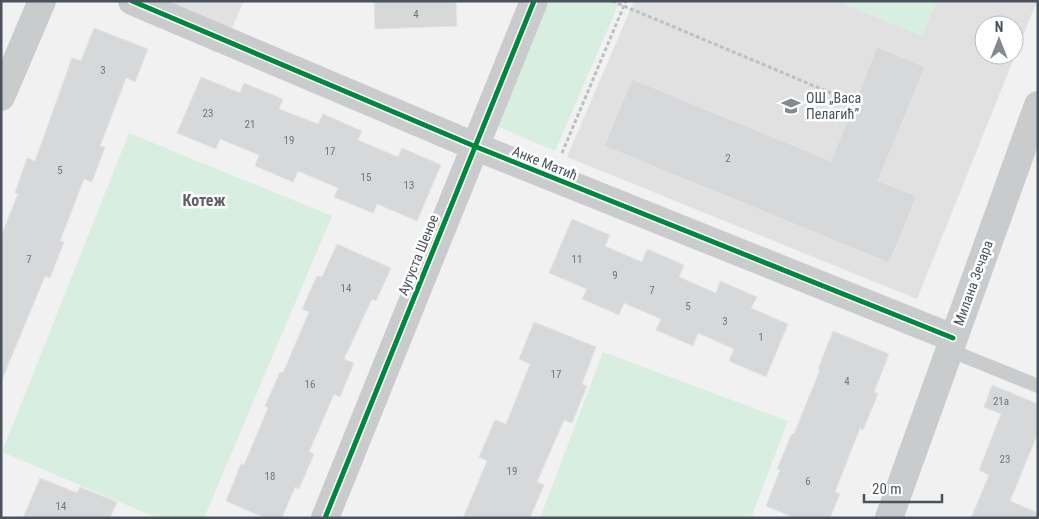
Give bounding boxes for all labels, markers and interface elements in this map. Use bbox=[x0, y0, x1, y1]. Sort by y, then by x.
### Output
house number: 4 bbox=[413, 8, 419, 21]
north arrow bbox=[974, 15, 1024, 65]
text: N bbox=[995, 19, 1003, 35]
house number: 3 bbox=[100, 64, 106, 77]
place label: ОШ „Васа Пелагић” bbox=[806, 90, 861, 122]
school or university icon: ОШ „Васа Пелагић” bbox=[780, 95, 802, 117]
house number: 23 bbox=[203, 107, 213, 120]
house number: 21 bbox=[245, 118, 255, 131]
house number: 19 bbox=[284, 134, 294, 147]
street label: Анке Матић bbox=[510, 143, 580, 183]
house number: 17 bbox=[325, 145, 335, 158]
house number: 2 bbox=[725, 152, 731, 165]
house number: 5 bbox=[57, 164, 63, 177]
house number: 15 bbox=[361, 171, 371, 184]
house number: 13 bbox=[404, 179, 414, 192]
district label: Котеж bbox=[183, 191, 225, 210]
street label: Аугуста Шеное bbox=[395, 212, 442, 298]
street label: Милана Зечара bbox=[950, 238, 996, 328]
house number: 7 bbox=[26, 253, 32, 266]
house number: 11 bbox=[572, 253, 582, 266]
house number: 9 bbox=[612, 269, 618, 282]
house number: 14 bbox=[341, 282, 352, 295]
house number: 7 bbox=[649, 284, 655, 297]
house number: 5 bbox=[685, 300, 691, 313]
house number: 3 bbox=[722, 315, 728, 328]
house number: 1 bbox=[758, 331, 764, 344]
house number: 17 bbox=[551, 368, 561, 381]
house number: 4 bbox=[844, 375, 850, 388]
house number: 16 bbox=[305, 378, 315, 391]
house number: 21a bbox=[993, 395, 1009, 408]
house number: 23 bbox=[1000, 453, 1010, 466]
house number: 19 bbox=[507, 465, 517, 478]
house number: 18 bbox=[265, 470, 275, 483]
scale bar bbox=[864, 472, 942, 504]
house number: 6 bbox=[805, 475, 811, 488]
text: 20 m bbox=[872, 480, 902, 498]
house number: 14 bbox=[56, 500, 67, 513]

